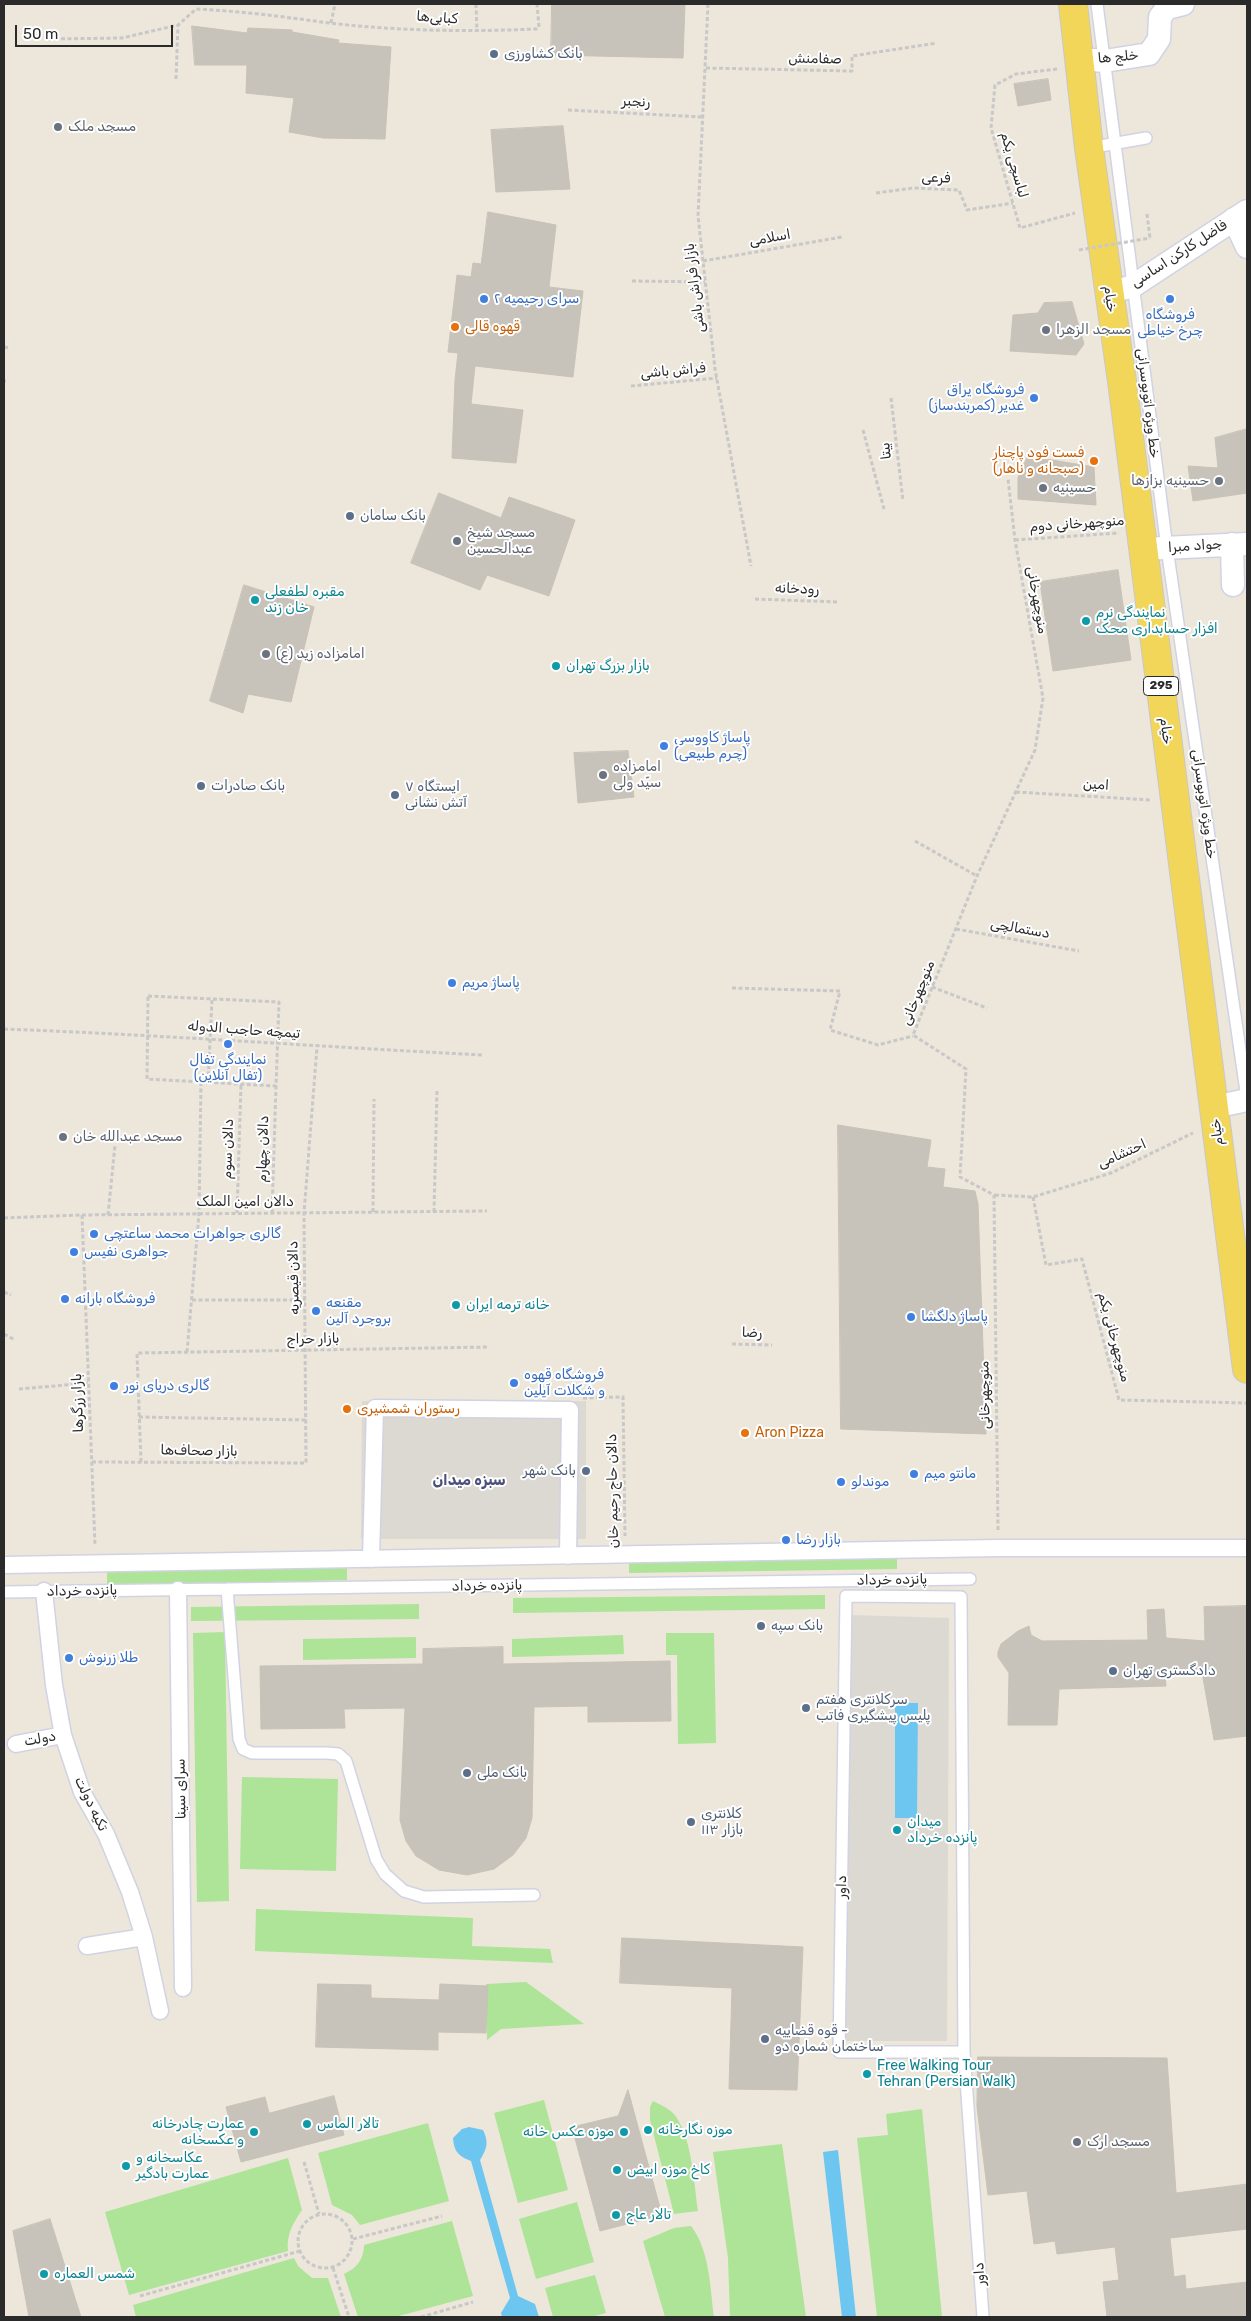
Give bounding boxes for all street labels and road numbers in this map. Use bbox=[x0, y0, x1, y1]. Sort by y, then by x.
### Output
street label: کبابی‌ها bbox=[416, 8, 458, 28]
street label: خلج ها bbox=[1097, 47, 1139, 67]
street label: صفامنش bbox=[788, 50, 842, 68]
street label: رنجبر bbox=[621, 93, 651, 111]
street label: لباسچی یکم bbox=[997, 130, 1031, 200]
street label: فرعی bbox=[921, 169, 951, 187]
street label: فاضل کارکن اساسی bbox=[1128, 217, 1230, 291]
street label: اسلامی bbox=[748, 226, 792, 250]
street label: بازار فراش باشی bbox=[681, 242, 709, 334]
street label: خیام bbox=[1100, 285, 1120, 313]
street label: خط ویژه اتوبوسرانی bbox=[1133, 347, 1163, 459]
street label: فراش باشی bbox=[640, 360, 706, 382]
street label: بیتا bbox=[877, 442, 895, 460]
street label: منوچهرخانی دوم bbox=[1029, 512, 1125, 536]
street label: جواد مبرا bbox=[1167, 536, 1223, 556]
street label: منوچهرخانی bbox=[1023, 565, 1051, 635]
street label: رودخانه bbox=[775, 580, 819, 598]
road number: 295 bbox=[1144, 676, 1178, 696]
street label: خیام bbox=[1156, 717, 1176, 745]
street label: خط ویژه اتوبوسرانی bbox=[1188, 748, 1220, 860]
street label: امین bbox=[1083, 776, 1109, 794]
street label: دستمالچی bbox=[989, 916, 1051, 942]
street label: منوچهرخانی bbox=[897, 958, 939, 1028]
street label: تیمچه حاجب الدوله bbox=[187, 1018, 301, 1042]
street label: دالان چهارم bbox=[253, 1115, 273, 1183]
street label: خیام bbox=[1207, 1118, 1227, 1146]
street label: دالان سوم bbox=[219, 1119, 237, 1179]
street label: احتشامی bbox=[1095, 1136, 1149, 1172]
street label: دالان امین الملک bbox=[196, 1194, 294, 1210]
street label: دالان قیصریه bbox=[285, 1241, 303, 1315]
street label: منوچهرخانی یکم bbox=[1094, 1290, 1134, 1384]
street label: رضا bbox=[741, 1324, 763, 1342]
street label: بازار حراج bbox=[286, 1330, 340, 1348]
street label: منوچهرخانی bbox=[976, 1361, 994, 1429]
street label: بازار زرگرها bbox=[69, 1373, 87, 1433]
street label: دالان حاج رحیم خان bbox=[604, 1434, 622, 1548]
street label: بازار صحاف‌ها bbox=[160, 1442, 238, 1460]
street label: پانزده خرداد bbox=[857, 1571, 927, 1589]
street label: پانزده خرداد bbox=[452, 1577, 522, 1595]
street label: پانزده خرداد bbox=[47, 1582, 117, 1600]
street label: دولت bbox=[23, 1728, 57, 1750]
street label: سرای سینا bbox=[172, 1758, 190, 1820]
street label: تکیه دولت bbox=[71, 1774, 111, 1834]
street label: داور bbox=[833, 1875, 851, 1899]
street label: داور bbox=[971, 2262, 989, 2286]

